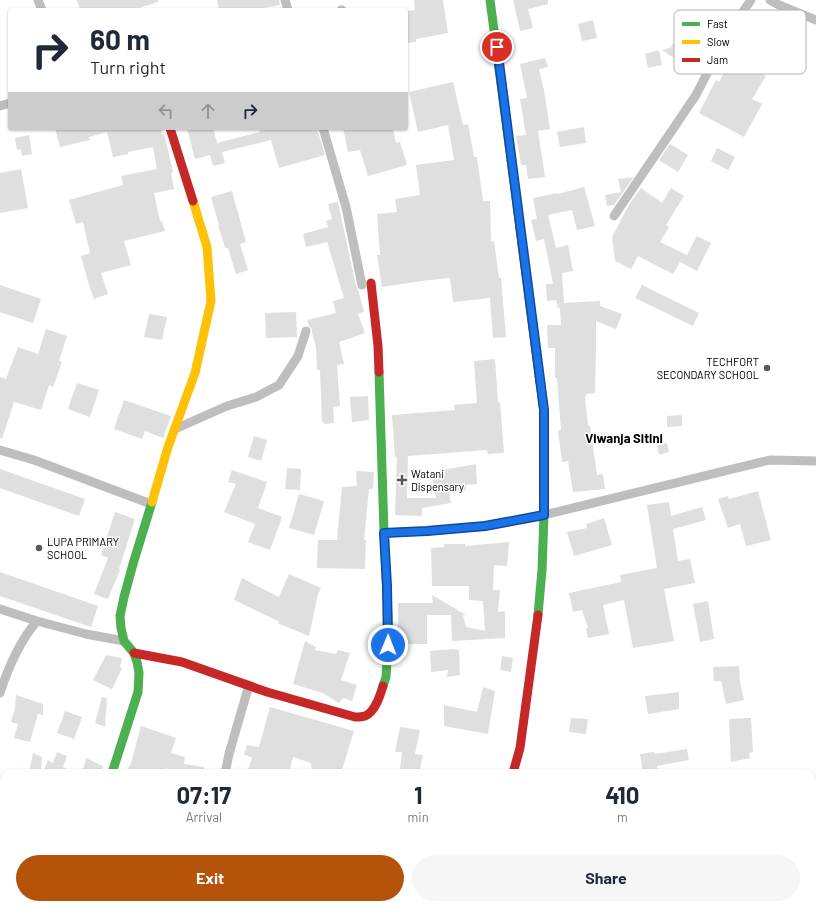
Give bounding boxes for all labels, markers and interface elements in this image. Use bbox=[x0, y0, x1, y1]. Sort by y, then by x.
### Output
legend bbox=[674, 10, 806, 74]
text: Fast bbox=[707, 17, 728, 30]
text: 60 m bbox=[90, 22, 150, 56]
icon: right bbox=[24, 24, 76, 76]
pin bbox=[480, 30, 514, 64]
text: Slow bbox=[707, 35, 730, 48]
icon: arrive bbox=[486, 36, 508, 58]
text: Jam bbox=[707, 53, 728, 66]
text: Turn right bbox=[90, 56, 166, 78]
icon: left bbox=[155, 100, 177, 122]
icon: ahead bbox=[197, 100, 219, 122]
icon: right bbox=[239, 100, 261, 122]
place label: TECHFORT SECONDARY SCHOOL bbox=[657, 355, 759, 381]
marker: TECHFORT SECONDARY SCHOOL bbox=[762, 363, 772, 373]
district label: Viwanja Sitini bbox=[585, 430, 663, 446]
place label: Watani Dispensary bbox=[411, 467, 464, 493]
marker: Watani Dispensary bbox=[396, 474, 408, 486]
place label: LUPA PRIMARY SCHOOL bbox=[47, 535, 119, 561]
marker: LUPA PRIMARY SCHOOL bbox=[34, 543, 44, 553]
position arrow bbox=[367, 624, 409, 666]
text: 07:17 bbox=[176, 780, 231, 809]
text: 1 bbox=[414, 780, 422, 809]
text: 410 bbox=[605, 780, 640, 809]
text: Arrival bbox=[186, 809, 222, 825]
text: min bbox=[408, 809, 429, 825]
text: m bbox=[617, 809, 628, 825]
button: Exit bbox=[16, 855, 404, 901]
button: Share bbox=[412, 855, 800, 901]

